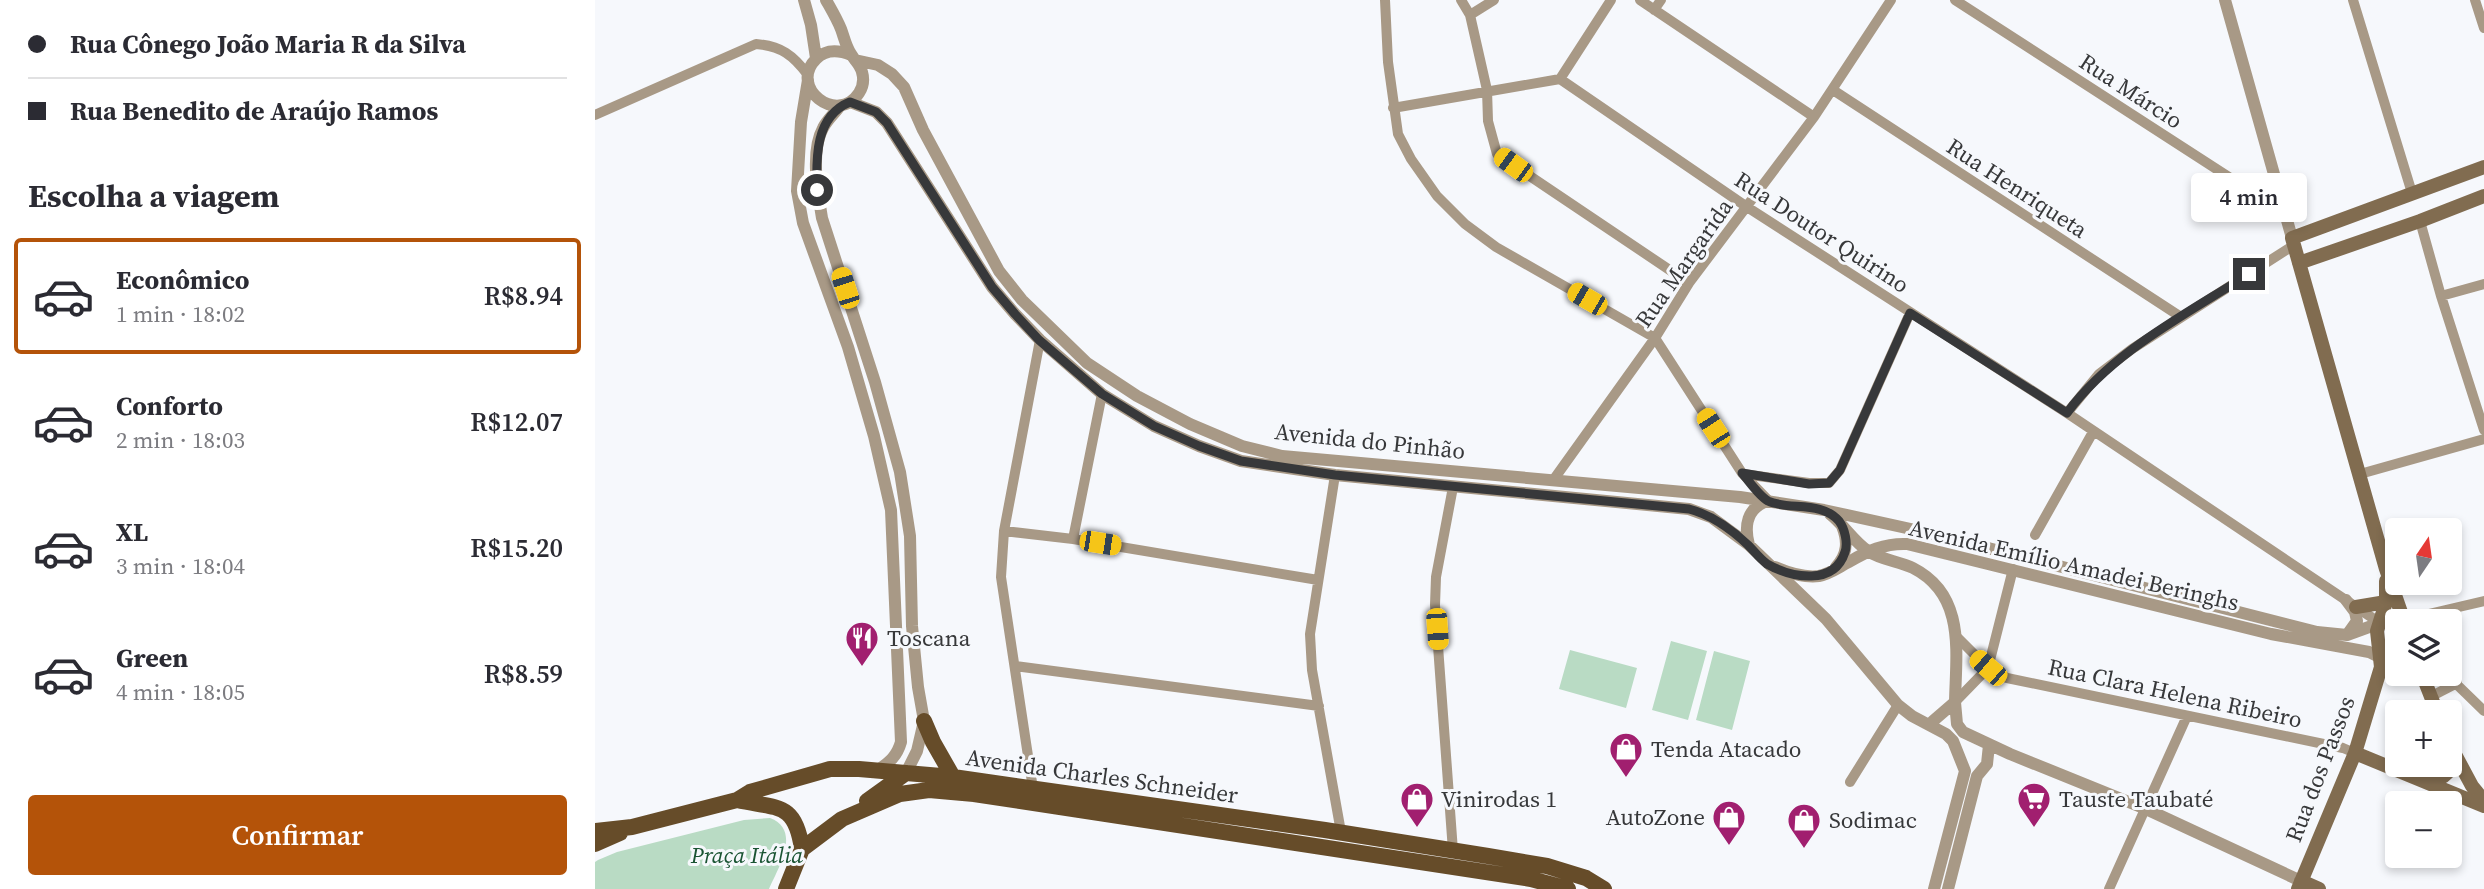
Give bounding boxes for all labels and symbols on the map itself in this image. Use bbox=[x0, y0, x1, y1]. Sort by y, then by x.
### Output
street label: Rua Márcio bbox=[2073, 46, 2189, 136]
street label: Rua Henriqueta bbox=[1940, 130, 2094, 246]
car bbox=[1490, 144, 1537, 186]
street label: Rua Doutor Quirino bbox=[1728, 164, 1916, 300]
callout: 4 min bbox=[2191, 173, 2307, 222]
route start bbox=[801, 174, 833, 206]
street label: Rua Margarida bbox=[1628, 192, 1740, 334]
route end bbox=[2233, 258, 2265, 290]
car bbox=[829, 265, 862, 311]
car bbox=[1564, 279, 1611, 319]
car bbox=[1693, 405, 1734, 451]
street label: Avenida do Pinhão bbox=[1273, 415, 1467, 467]
street label: Avenida Emílio Amadei Beringhs bbox=[1906, 511, 2242, 619]
north arrow bbox=[2385, 518, 2462, 595]
car bbox=[1078, 529, 1123, 557]
car bbox=[1426, 607, 1449, 651]
restaurant icon: Toscana bbox=[843, 619, 881, 668]
place label: Toscana bbox=[887, 622, 971, 654]
car bbox=[1966, 646, 2011, 690]
street label: Rua Clara Helena Ribeiro bbox=[2045, 650, 2305, 736]
street label: Rua dos Passos bbox=[2277, 691, 2363, 847]
shop icon: Tenda Atacado bbox=[1607, 730, 1645, 779]
place label: Tenda Atacado bbox=[1651, 733, 1801, 765]
street label: Avenida Charles Schneider bbox=[964, 741, 1240, 811]
shop icon: Vinirodas 1 bbox=[1398, 780, 1436, 829]
supermarket icon: Tauste Taubaté bbox=[2015, 780, 2053, 829]
place label: Vinirodas 1 bbox=[1441, 783, 1557, 815]
place label: Tauste Taubaté bbox=[2059, 783, 2213, 815]
shop icon: AutoZone bbox=[1710, 798, 1748, 847]
place label: AutoZone bbox=[1606, 801, 1705, 833]
shop icon: Sodimac bbox=[1785, 801, 1823, 850]
place label: Sodimac bbox=[1829, 804, 1917, 836]
park label: Praça Itália bbox=[690, 839, 803, 871]

